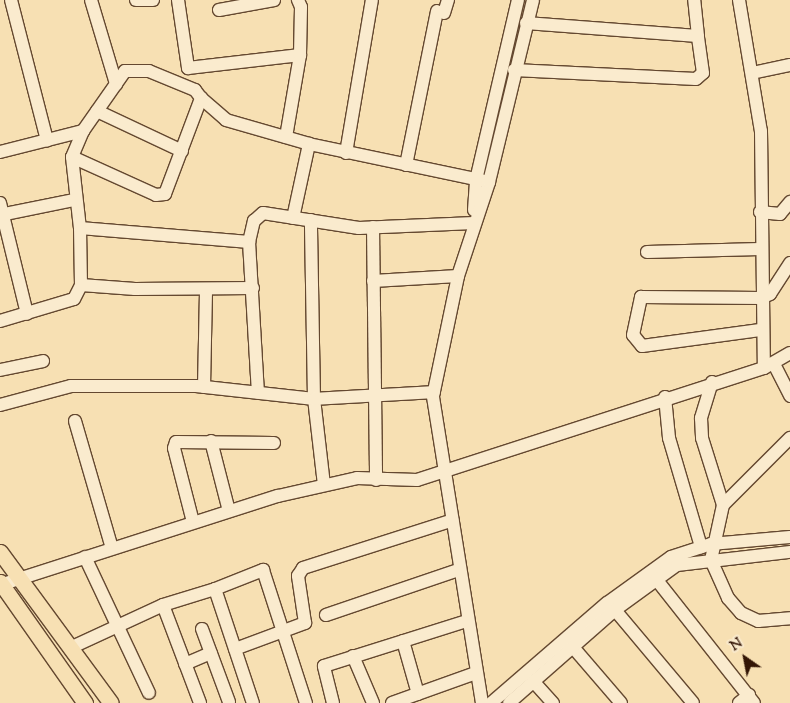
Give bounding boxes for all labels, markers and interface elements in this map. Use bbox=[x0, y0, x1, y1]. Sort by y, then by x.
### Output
north arrow bbox=[720, 633, 770, 683]
text: N bbox=[727, 634, 747, 657]

